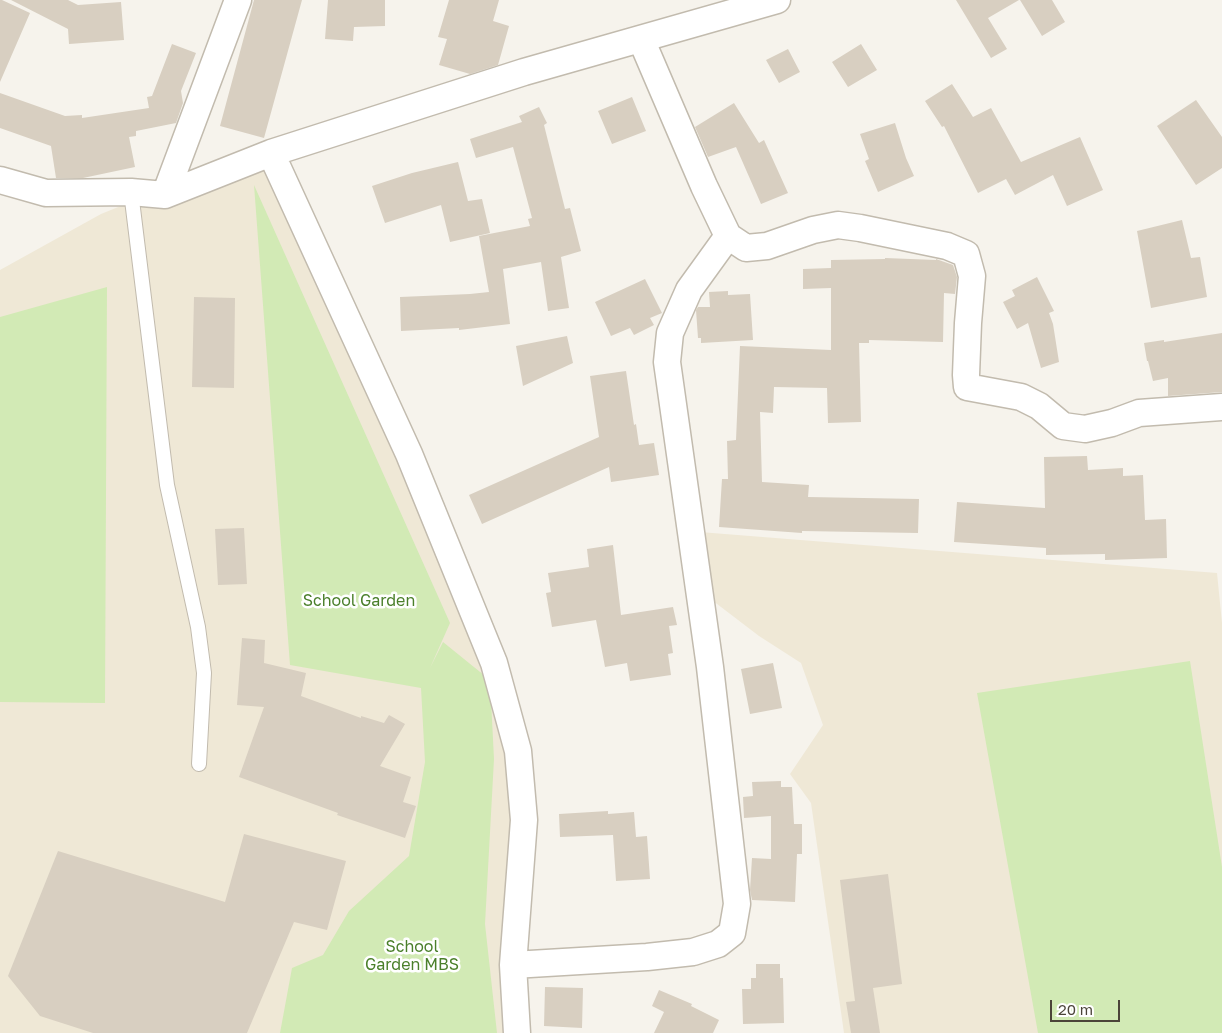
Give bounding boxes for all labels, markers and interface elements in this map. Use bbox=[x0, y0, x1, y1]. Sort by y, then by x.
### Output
park label: School Garden bbox=[303, 591, 415, 611]
park label: School Garden MBS bbox=[365, 937, 459, 975]
scale bar bbox=[1052, 990, 1122, 1022]
text: 20 m bbox=[1058, 1000, 1093, 1018]

